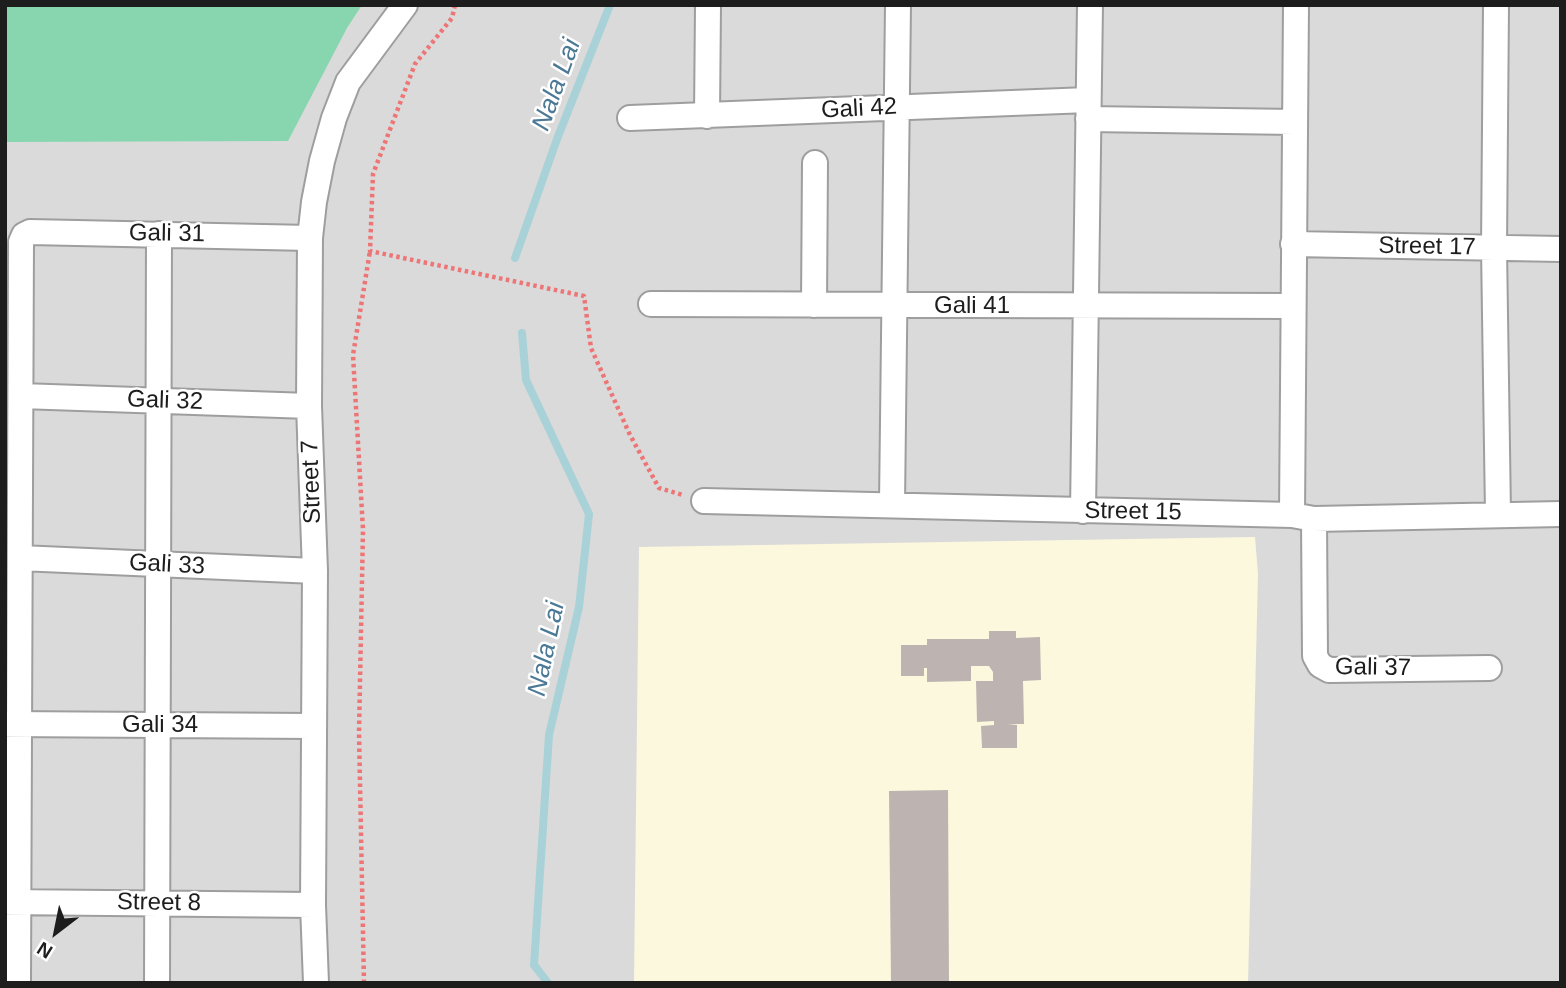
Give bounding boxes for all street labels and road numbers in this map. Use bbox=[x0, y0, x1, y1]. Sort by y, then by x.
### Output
street label: Gali 42 bbox=[820, 93, 898, 125]
street label: Gali 31 bbox=[129, 219, 205, 249]
street label: Street 17 bbox=[1378, 232, 1476, 262]
street label: Gali 41 bbox=[934, 292, 1010, 320]
street label: Gali 32 bbox=[126, 385, 204, 417]
street label: Street 7 bbox=[296, 439, 328, 525]
street label: Street 15 bbox=[1084, 497, 1182, 527]
street label: Gali 33 bbox=[128, 549, 206, 581]
street label: Gali 37 bbox=[1335, 653, 1411, 683]
street label: Gali 34 bbox=[122, 711, 198, 739]
street label: Street 8 bbox=[117, 888, 201, 918]

